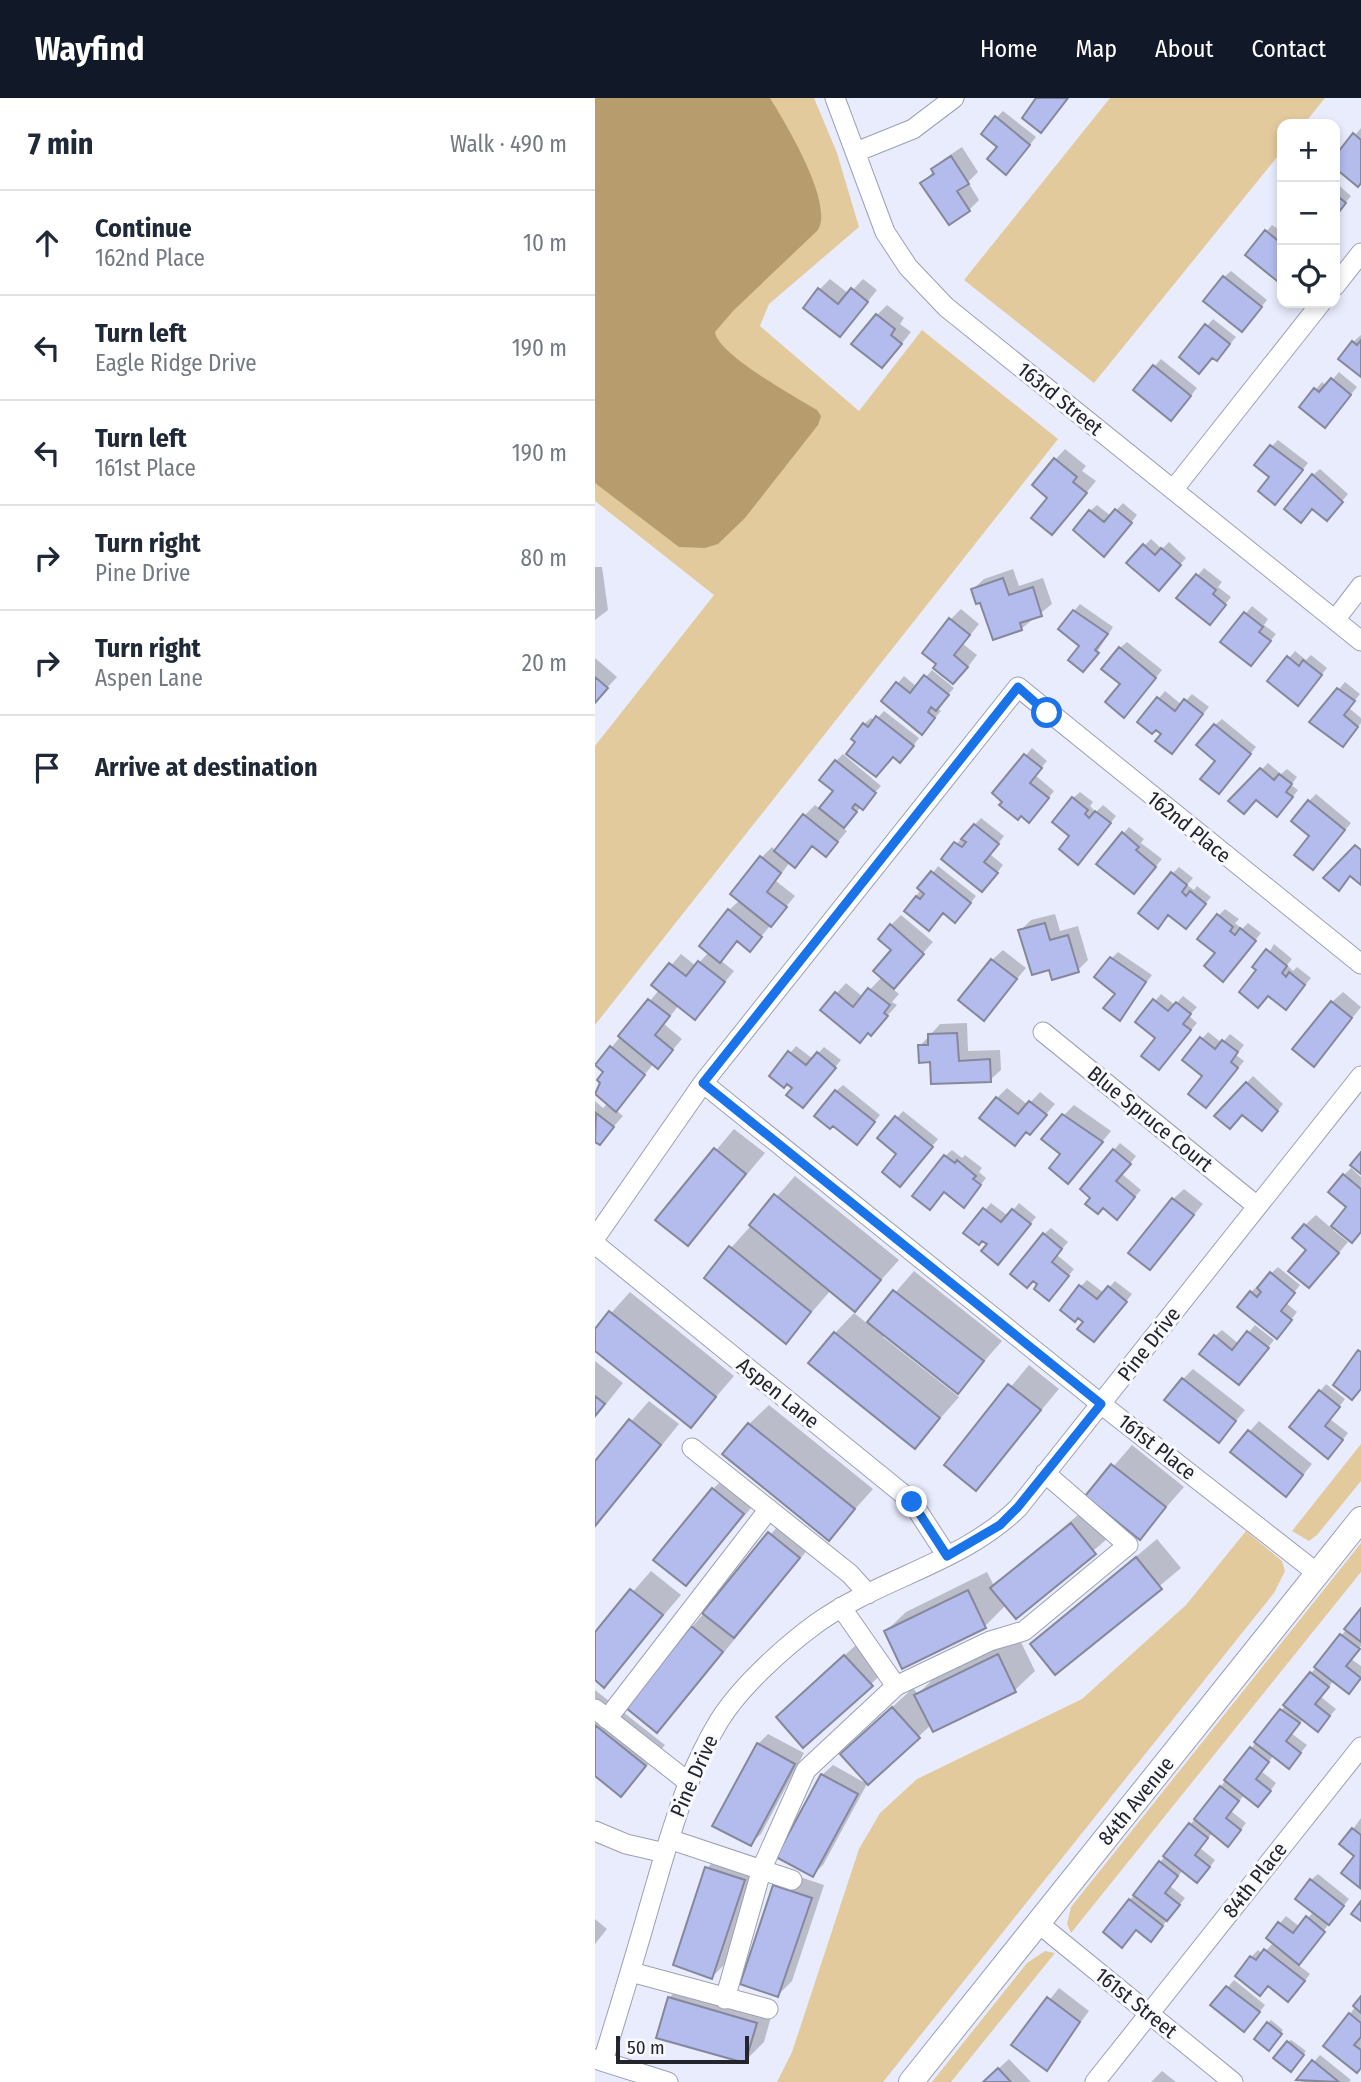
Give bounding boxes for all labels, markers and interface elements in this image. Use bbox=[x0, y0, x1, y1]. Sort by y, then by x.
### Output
text: Wayfind bbox=[35, 29, 144, 69]
text: Home bbox=[980, 35, 1037, 63]
text: Map bbox=[1075, 35, 1117, 63]
text: About bbox=[1155, 35, 1213, 63]
text: Contact bbox=[1251, 35, 1326, 63]
map controls bbox=[1277, 119, 1340, 308]
button: + bbox=[1277, 119, 1340, 182]
text: 7 min bbox=[28, 126, 93, 162]
text: Walk · 490 m bbox=[450, 130, 567, 158]
button: − bbox=[1277, 182, 1340, 245]
text: Continue bbox=[95, 213, 192, 244]
icon: ahead bbox=[28, 224, 66, 262]
text: 10 m bbox=[523, 229, 567, 257]
text: 162nd Place bbox=[95, 244, 205, 272]
button: locate bbox=[1277, 245, 1340, 308]
text: Turn left bbox=[95, 318, 187, 349]
icon: left bbox=[28, 329, 66, 367]
text: 190 m bbox=[512, 334, 567, 362]
text: Eagle Ridge Drive bbox=[95, 349, 257, 377]
street label: 163rd Street bbox=[1012, 357, 1108, 441]
text: Turn left bbox=[95, 423, 187, 454]
icon: left bbox=[28, 434, 66, 472]
text: 190 m bbox=[512, 439, 567, 467]
text: 161st Place bbox=[95, 454, 196, 482]
text: Turn right bbox=[95, 528, 201, 559]
icon: right bbox=[28, 539, 66, 577]
text: 80 m bbox=[520, 544, 567, 572]
text: Pine Drive bbox=[95, 559, 190, 587]
text: Turn right bbox=[95, 633, 201, 664]
icon: right bbox=[28, 644, 66, 682]
text: 20 m bbox=[522, 649, 567, 677]
text: Aspen Lane bbox=[95, 664, 203, 692]
route start bbox=[1031, 697, 1062, 728]
icon: arrive bbox=[28, 749, 66, 787]
text: Arrive at destination bbox=[95, 752, 318, 783]
street label: 162nd Place bbox=[1142, 785, 1236, 869]
street label: Blue Spruce Court bbox=[1082, 1061, 1218, 1178]
street label: Pine Drive bbox=[1112, 1302, 1186, 1386]
street label: Aspen Lane bbox=[732, 1352, 824, 1434]
street label: 161st Place bbox=[1113, 1408, 1201, 1486]
route end bbox=[896, 1486, 927, 1517]
street label: Pine Drive bbox=[664, 1731, 724, 1821]
street label: 84th Avenue bbox=[1092, 1751, 1180, 1851]
street label: 84th Place bbox=[1217, 1837, 1293, 1923]
street label: 161st Street bbox=[1090, 1962, 1182, 2044]
scale bar bbox=[616, 2033, 749, 2065]
text: 50 m bbox=[627, 2036, 665, 2059]

